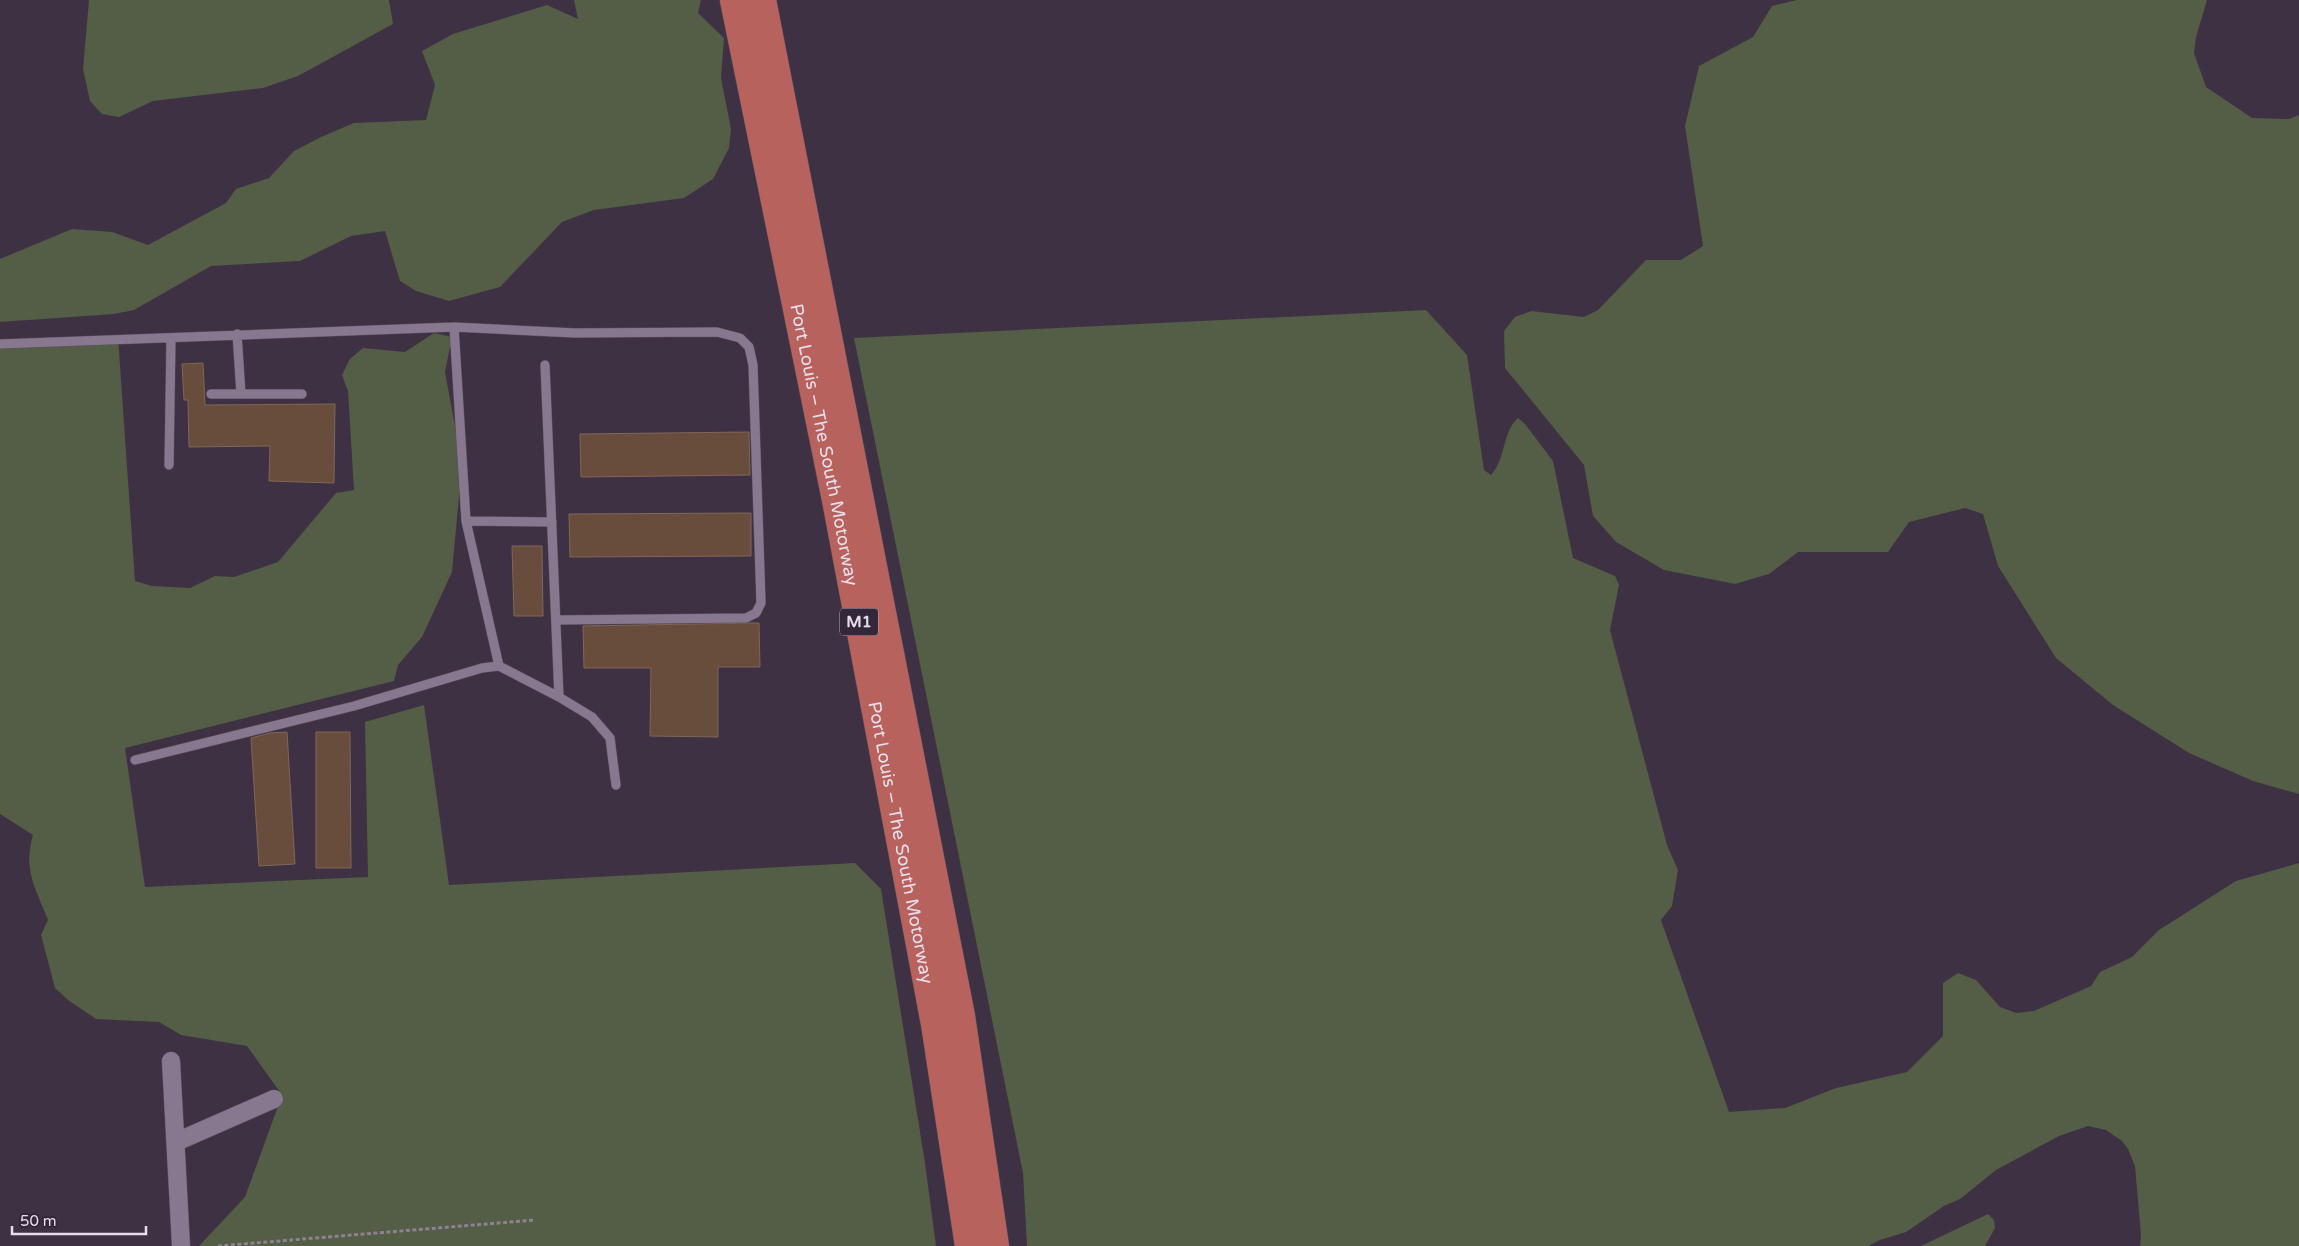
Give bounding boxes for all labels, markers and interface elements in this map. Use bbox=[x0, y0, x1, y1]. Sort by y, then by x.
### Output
street label: Port Louis – The South Motorway bbox=[785, 302, 863, 588]
road number: M1 bbox=[840, 608, 878, 636]
street label: Port Louis – The South Motorway bbox=[863, 700, 938, 986]
scale bar bbox=[12, 1204, 146, 1236]
text: 50 m bbox=[20, 1212, 57, 1230]

